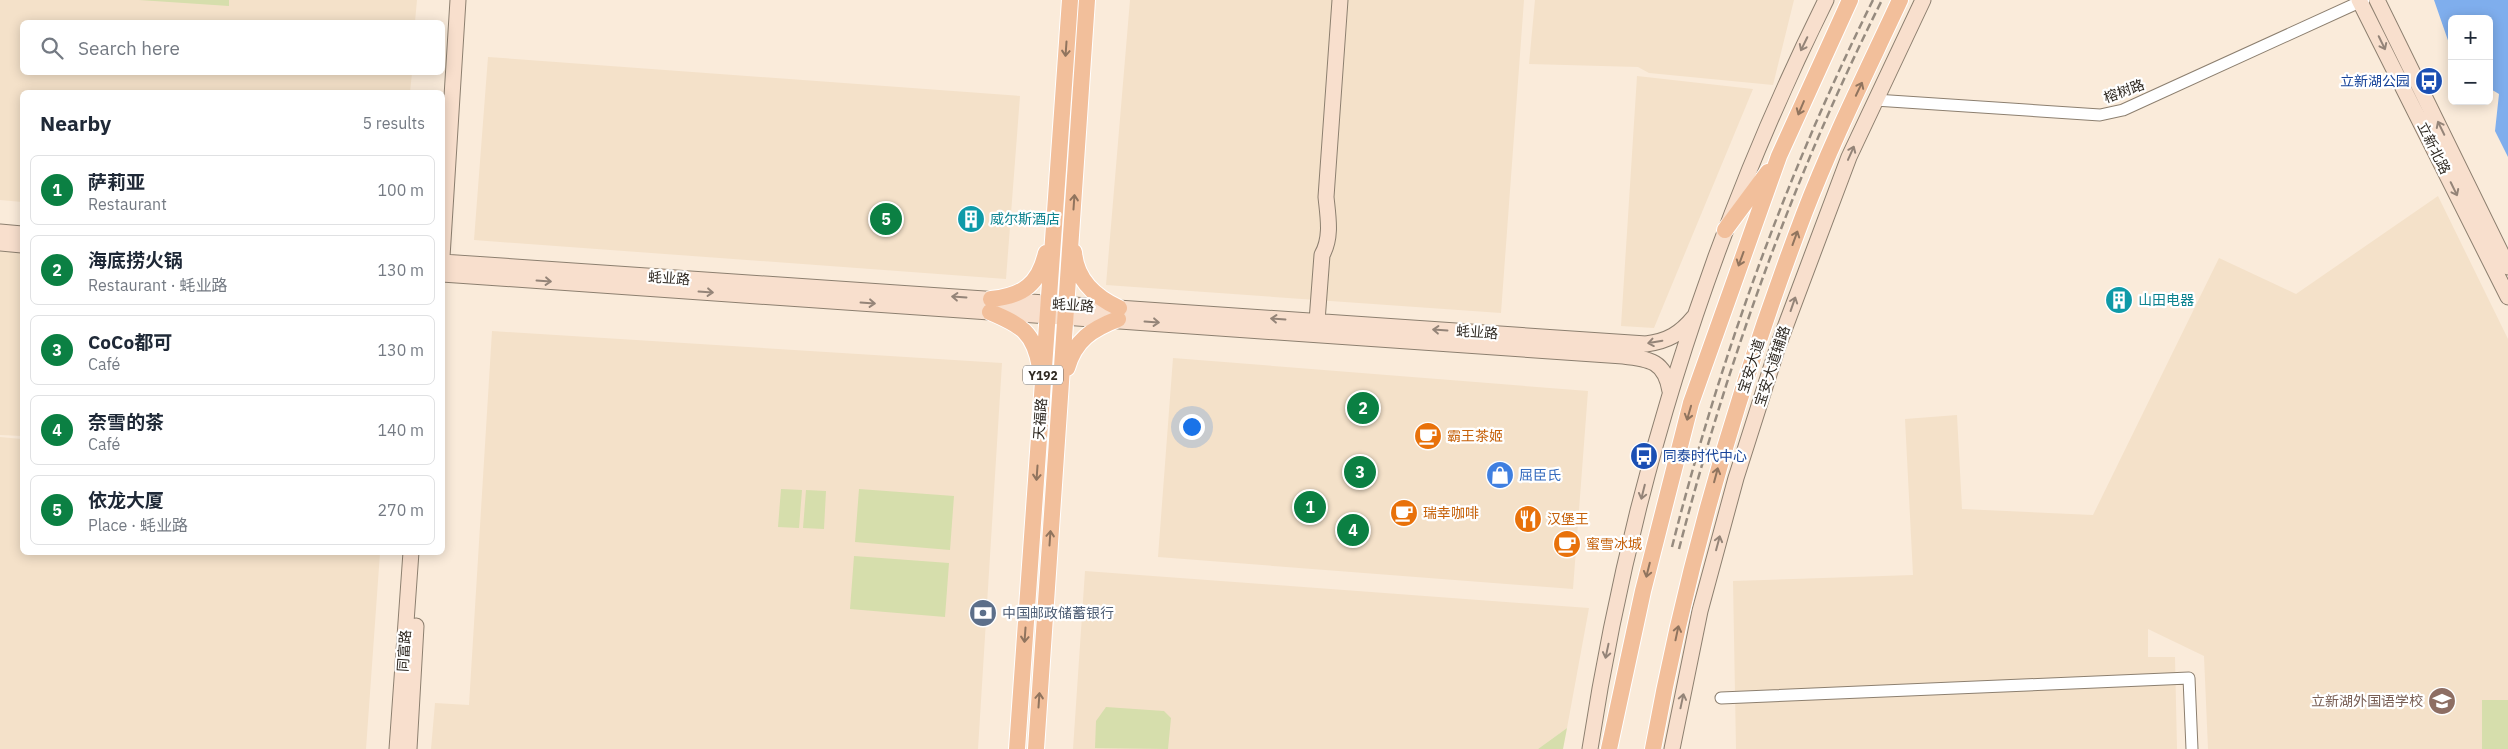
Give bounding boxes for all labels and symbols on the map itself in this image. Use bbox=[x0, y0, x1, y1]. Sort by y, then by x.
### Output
one-way arrow bbox=[2378, 35, 2387, 50]
one-way arrow bbox=[1799, 36, 1808, 51]
one-way arrow bbox=[1062, 40, 1071, 56]
bus stop icon: 立新湖公园 bbox=[2414, 66, 2444, 96]
place label: 立新湖公园 bbox=[2340, 72, 2410, 90]
street label: 榕树路 bbox=[2101, 75, 2147, 107]
one-way arrow bbox=[1854, 81, 1864, 96]
one-way arrow bbox=[1795, 100, 1805, 115]
street label: 立新北路 bbox=[2414, 119, 2454, 177]
one-way arrow bbox=[2436, 121, 2446, 136]
one-way arrow bbox=[1846, 146, 1856, 161]
one-way arrow bbox=[2450, 181, 2460, 196]
one-way arrow bbox=[1069, 194, 1078, 210]
pin: 5 bbox=[870, 200, 902, 238]
building icon: 威尔斯酒店 bbox=[956, 204, 986, 234]
place label: 威尔斯酒店 bbox=[990, 210, 1060, 228]
one-way arrow bbox=[1791, 231, 1800, 246]
one-way arrow bbox=[1736, 251, 1745, 266]
street label: 蚝业路 bbox=[647, 268, 691, 288]
one-way arrow bbox=[535, 276, 551, 285]
building icon: 山田电器 bbox=[2104, 285, 2134, 315]
one-way arrow bbox=[697, 287, 713, 296]
place label: 山田电器 bbox=[2138, 291, 2194, 309]
one-way arrow bbox=[951, 292, 967, 301]
street label: 蚝业路 bbox=[1051, 295, 1095, 315]
one-way arrow bbox=[1788, 297, 1798, 313]
one-way arrow bbox=[859, 298, 875, 308]
one-way arrow bbox=[1271, 314, 1287, 323]
one-way arrow bbox=[1144, 317, 1160, 326]
street label: 蚝业路 bbox=[1455, 322, 1499, 342]
street label: 宝安大道辅路 bbox=[1750, 323, 1794, 409]
one-way arrow bbox=[1433, 325, 1449, 334]
street label: 宝安大道 bbox=[1734, 337, 1768, 395]
one-way arrow bbox=[1647, 338, 1663, 348]
road number: Y192 bbox=[1023, 366, 1063, 384]
pin: 2 bbox=[1347, 389, 1379, 427]
street label: 天福路 bbox=[1030, 397, 1050, 441]
one-way arrow bbox=[1683, 404, 1693, 420]
your location bbox=[1179, 414, 1205, 440]
cafe icon: 霸王茶姬 bbox=[1413, 421, 1443, 451]
place label: 霸王茶姬 bbox=[1447, 427, 1503, 445]
bus stop icon: 同泰时代中心 bbox=[1629, 441, 1659, 471]
place label: 同泰时代中心 bbox=[1663, 447, 1747, 465]
pin: 3 bbox=[1344, 453, 1376, 491]
shop icon: 屈臣氏 bbox=[1485, 460, 1515, 490]
one-way arrow bbox=[1032, 464, 1041, 480]
place label: 屈臣氏 bbox=[1519, 466, 1561, 484]
one-way arrow bbox=[1712, 467, 1721, 483]
one-way arrow bbox=[1638, 484, 1647, 500]
pin: 1 bbox=[1294, 488, 1326, 526]
cafe icon: 瑞幸咖啡 bbox=[1389, 498, 1419, 528]
place label: 瑞幸咖啡 bbox=[1423, 504, 1479, 522]
restaurant icon: 汉堡王 bbox=[1513, 504, 1543, 534]
place label: 汉堡王 bbox=[1547, 510, 1589, 528]
pin: 4 bbox=[1337, 511, 1369, 549]
cafe icon: 蜜雪冰城 bbox=[1552, 529, 1582, 559]
one-way arrow bbox=[1046, 531, 1055, 547]
place label: 蜜雪冰城 bbox=[1586, 535, 1642, 553]
one-way arrow bbox=[1714, 535, 1724, 551]
one-way arrow bbox=[1643, 561, 1652, 577]
bank icon: 中国邮政储蓄银行 bbox=[968, 598, 998, 628]
place label: 中国邮政储蓄银行 bbox=[1002, 604, 1114, 622]
one-way arrow bbox=[1673, 625, 1682, 641]
one-way arrow bbox=[1020, 626, 1030, 642]
street label: 同富路 bbox=[394, 629, 414, 673]
one-way arrow bbox=[1602, 642, 1611, 658]
school or university icon: 立新湖外国语学校 bbox=[2427, 686, 2457, 716]
place label: 立新湖外国语学校 bbox=[2311, 692, 2423, 710]
one-way arrow bbox=[1035, 693, 1044, 709]
one-way arrow bbox=[1678, 694, 1687, 710]

